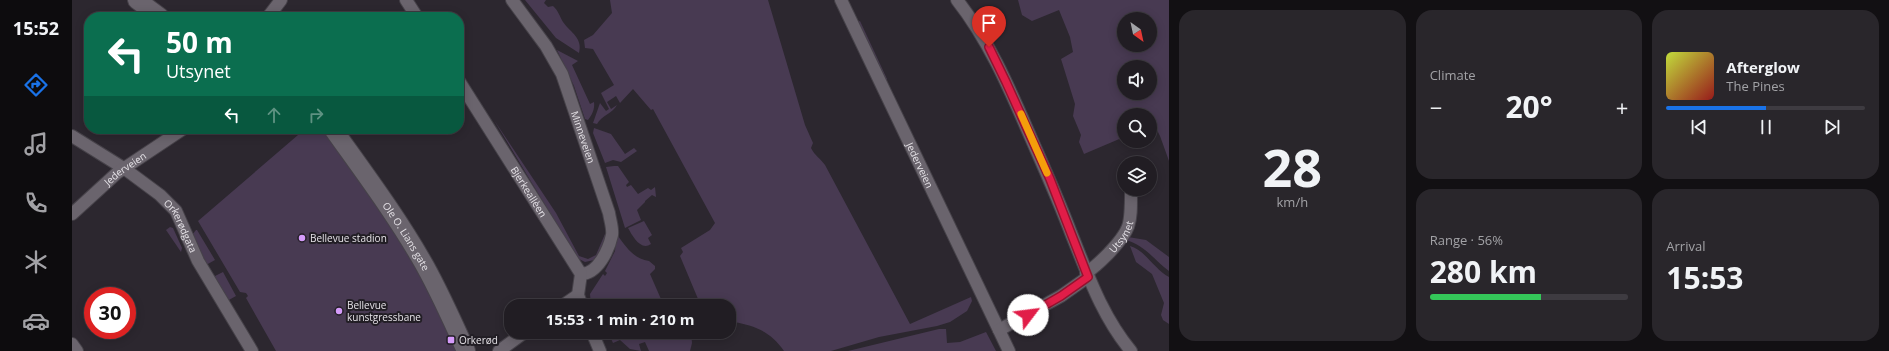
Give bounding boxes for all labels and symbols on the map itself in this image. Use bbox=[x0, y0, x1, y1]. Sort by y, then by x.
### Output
pin bbox=[972, 6, 1006, 47]
north arrow bbox=[1117, 12, 1157, 52]
street label: Minneveien bbox=[568, 109, 599, 165]
street label: Jederveien bbox=[903, 139, 937, 190]
street label: Jederveien bbox=[100, 149, 149, 189]
street label: Bjerkeallèen bbox=[508, 164, 550, 220]
street label: Orkerødgata bbox=[161, 196, 200, 255]
street label: Ole O. Lians gate bbox=[380, 199, 433, 273]
street label: Utsynet bbox=[1106, 219, 1136, 256]
place label: Bellevue stadion bbox=[310, 231, 387, 245]
marker: Bellevue stadion bbox=[297, 233, 307, 243]
speed limit sign: 30 bbox=[84, 287, 136, 339]
position arrow bbox=[1007, 294, 1049, 336]
place label: Bellevue kunstgressbane bbox=[347, 298, 421, 324]
marker: Bellevue kunstgressbane bbox=[334, 306, 344, 316]
place label: Orkerød bbox=[459, 333, 498, 347]
marker: Orkerød bbox=[446, 335, 456, 345]

